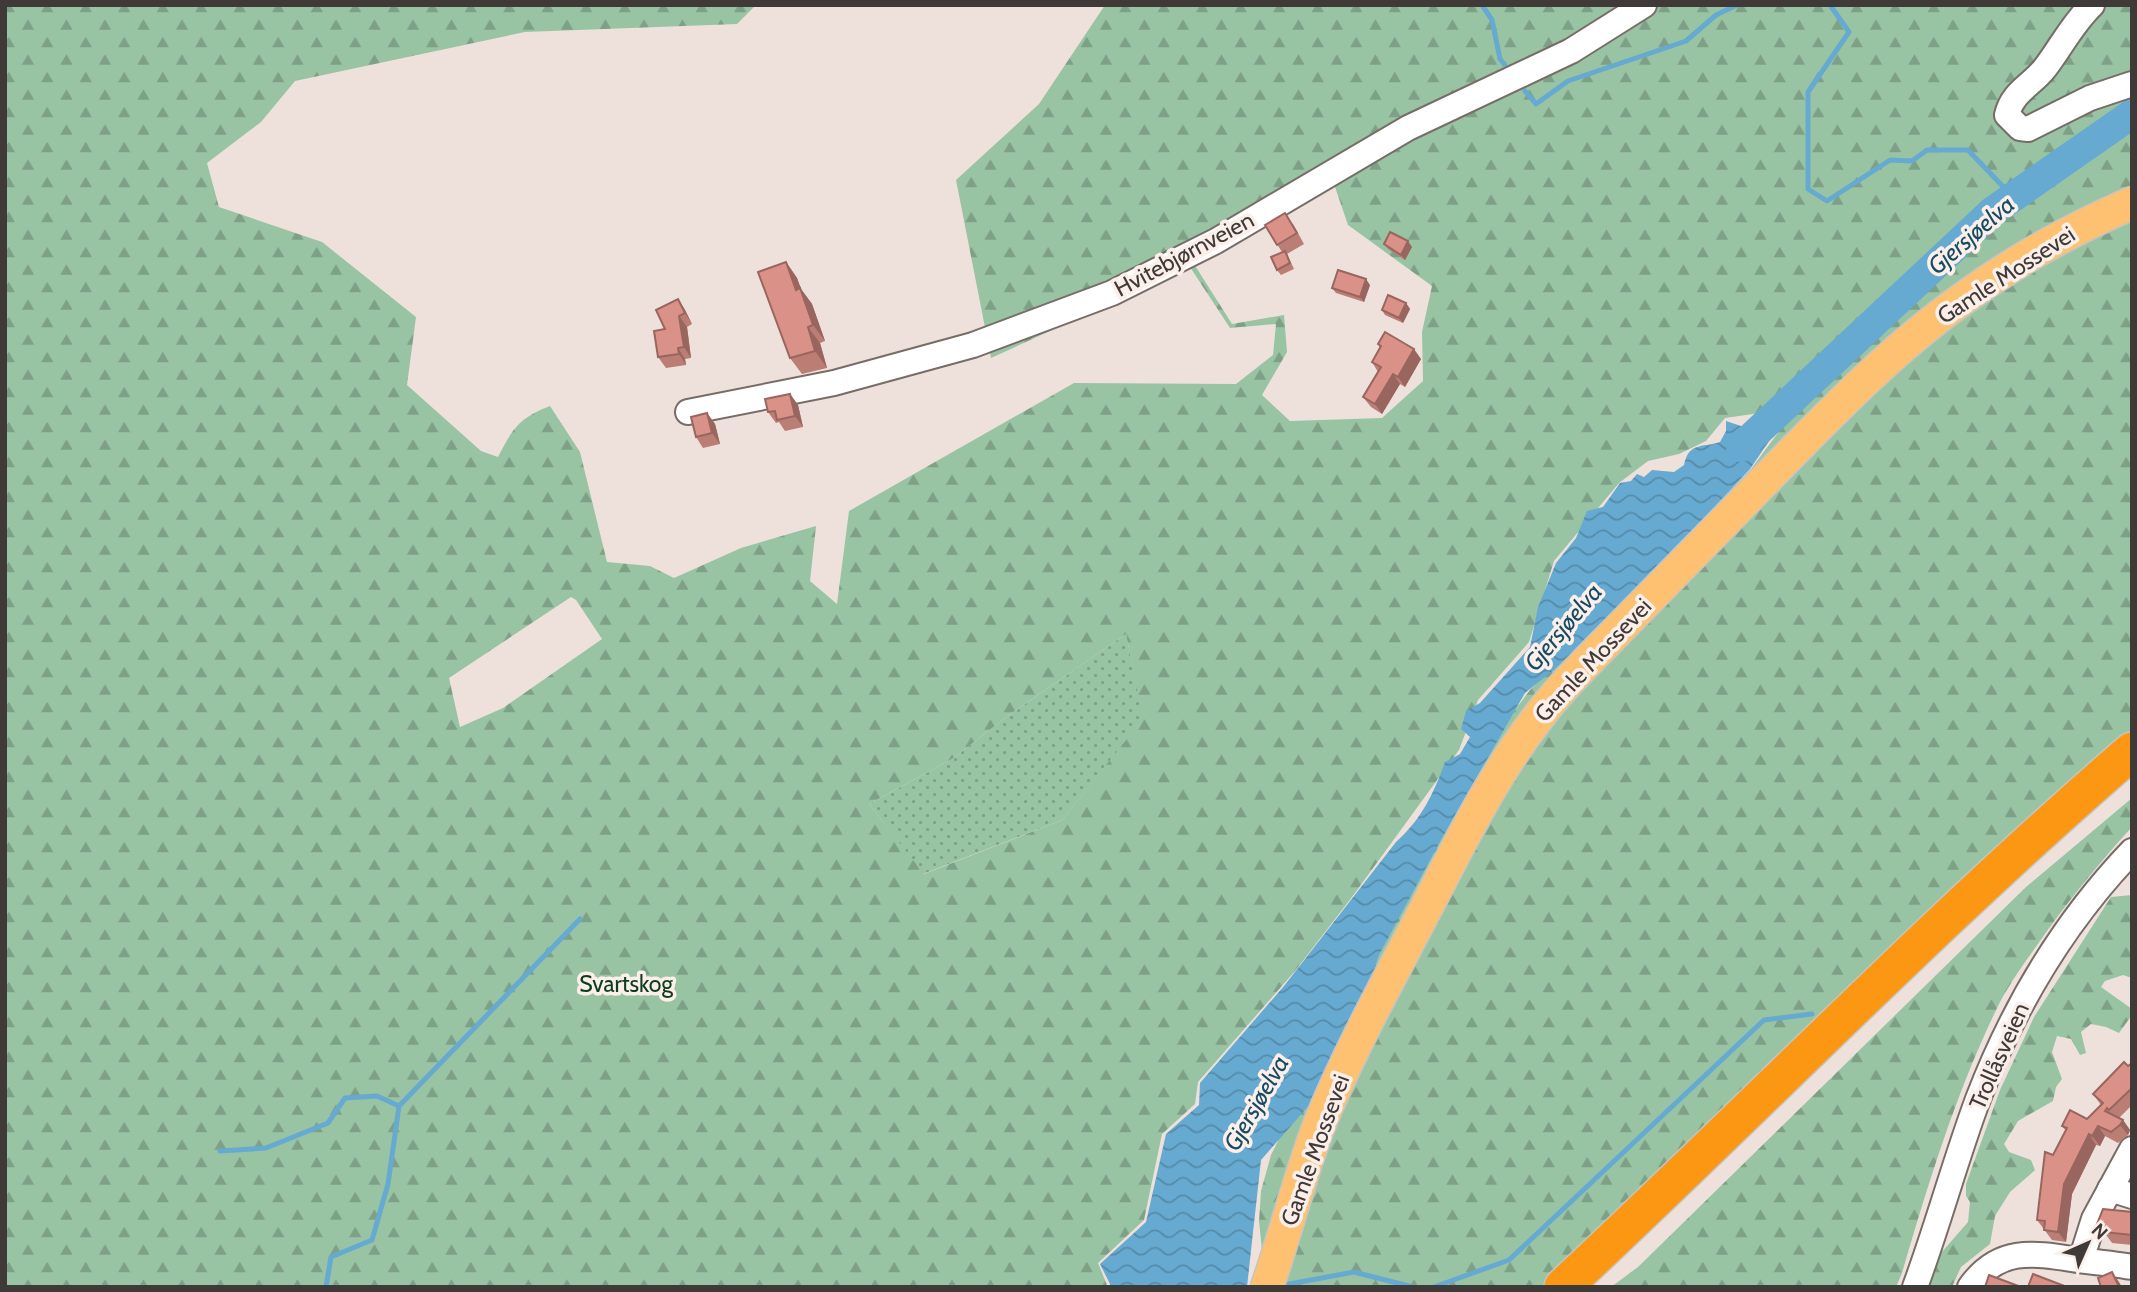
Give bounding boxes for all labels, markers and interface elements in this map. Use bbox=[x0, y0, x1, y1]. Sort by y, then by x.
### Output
water label: Gjersjøelva bbox=[1922, 190, 2020, 280]
street label: Hvitebjørnveien bbox=[1109, 205, 1259, 303]
street label: Gamle Mossevei bbox=[1932, 220, 2080, 330]
water label: Gjersjøelva bbox=[1518, 577, 1608, 677]
street label: Gamle Mossevei bbox=[1529, 593, 1657, 727]
park label: Svartskog bbox=[579, 970, 673, 998]
street label: Trollåsveien bbox=[1963, 998, 2035, 1114]
water label: Gjersjøelva bbox=[1217, 1050, 1295, 1156]
street label: Gamle Mossevei bbox=[1275, 1071, 1355, 1229]
north arrow bbox=[2053, 1208, 2123, 1278]
text: N bbox=[2087, 1218, 2113, 1244]

